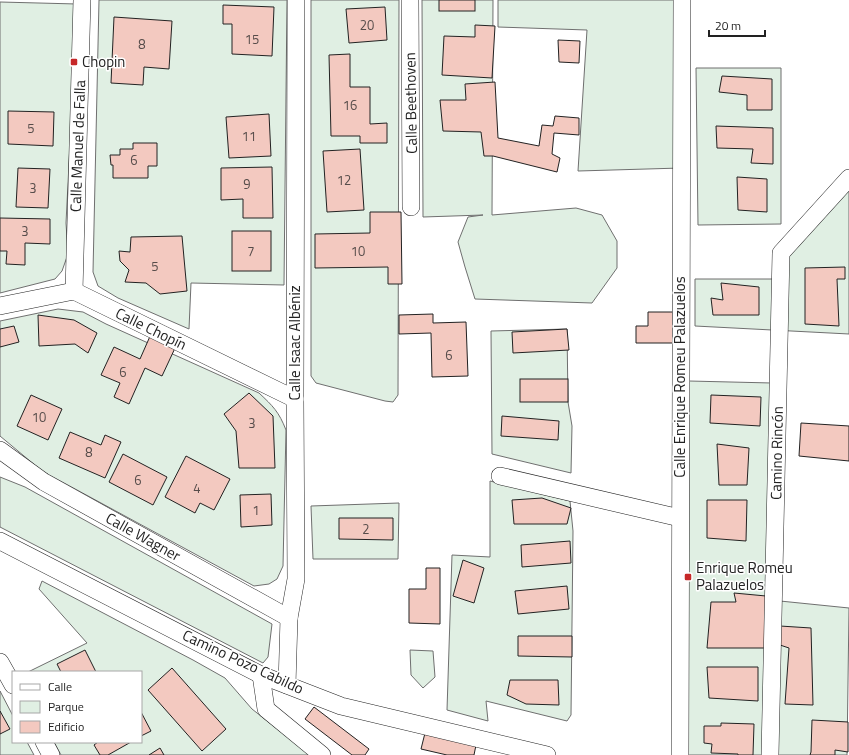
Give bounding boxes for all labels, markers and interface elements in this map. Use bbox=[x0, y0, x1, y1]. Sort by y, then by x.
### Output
scale bar bbox=[709, 12, 765, 38]
house number: 20 bbox=[360, 15, 374, 35]
text: 20 m bbox=[715, 16, 741, 35]
house number: 15 bbox=[245, 29, 259, 49]
house number: 8 bbox=[138, 34, 146, 54]
place label: Chopin bbox=[82, 50, 125, 73]
street label: Calle Beethoven bbox=[398, 52, 423, 154]
marker: Chopin bbox=[69, 57, 79, 67]
street label: Calle Manuel de Falla bbox=[64, 79, 91, 212]
house number: 16 bbox=[343, 95, 357, 115]
house number: 5 bbox=[27, 118, 35, 138]
house number: 11 bbox=[242, 126, 256, 146]
house number: 6 bbox=[130, 150, 138, 170]
house number: 12 bbox=[337, 170, 351, 190]
house number: 9 bbox=[243, 174, 251, 194]
house number: 3 bbox=[29, 178, 37, 198]
house number: 3 bbox=[21, 221, 29, 241]
house number: 7 bbox=[247, 241, 255, 261]
house number: 10 bbox=[351, 241, 365, 261]
house number: 5 bbox=[151, 256, 159, 276]
street label: Calle Enrique Romeu Palazuelos bbox=[668, 276, 691, 478]
street label: Calle Isaac Albéniz bbox=[283, 285, 306, 401]
street label: Calle Chopín bbox=[112, 301, 191, 356]
house number: 6 bbox=[445, 345, 453, 365]
house number: 6 bbox=[119, 362, 127, 382]
street label: Camino Rincón bbox=[764, 406, 789, 500]
house number: 10 bbox=[32, 407, 46, 427]
house number: 3 bbox=[248, 413, 256, 433]
house number: 8 bbox=[85, 442, 93, 462]
house number: 6 bbox=[134, 470, 142, 490]
house number: 4 bbox=[193, 478, 201, 498]
house number: 1 bbox=[252, 500, 260, 520]
street label: Calle Wagner bbox=[102, 506, 185, 567]
house number: 2 bbox=[362, 519, 370, 539]
place label: Enrique Romeu Palazuelos bbox=[696, 556, 793, 596]
marker: Enrique Romeu Palazuelos bbox=[683, 572, 693, 582]
street label: Camino Pozo Cabildo bbox=[179, 623, 308, 700]
legend bbox=[12, 671, 142, 743]
text: Calle bbox=[48, 677, 72, 696]
text: Parque bbox=[48, 697, 84, 716]
text: Edificio bbox=[48, 717, 84, 736]

